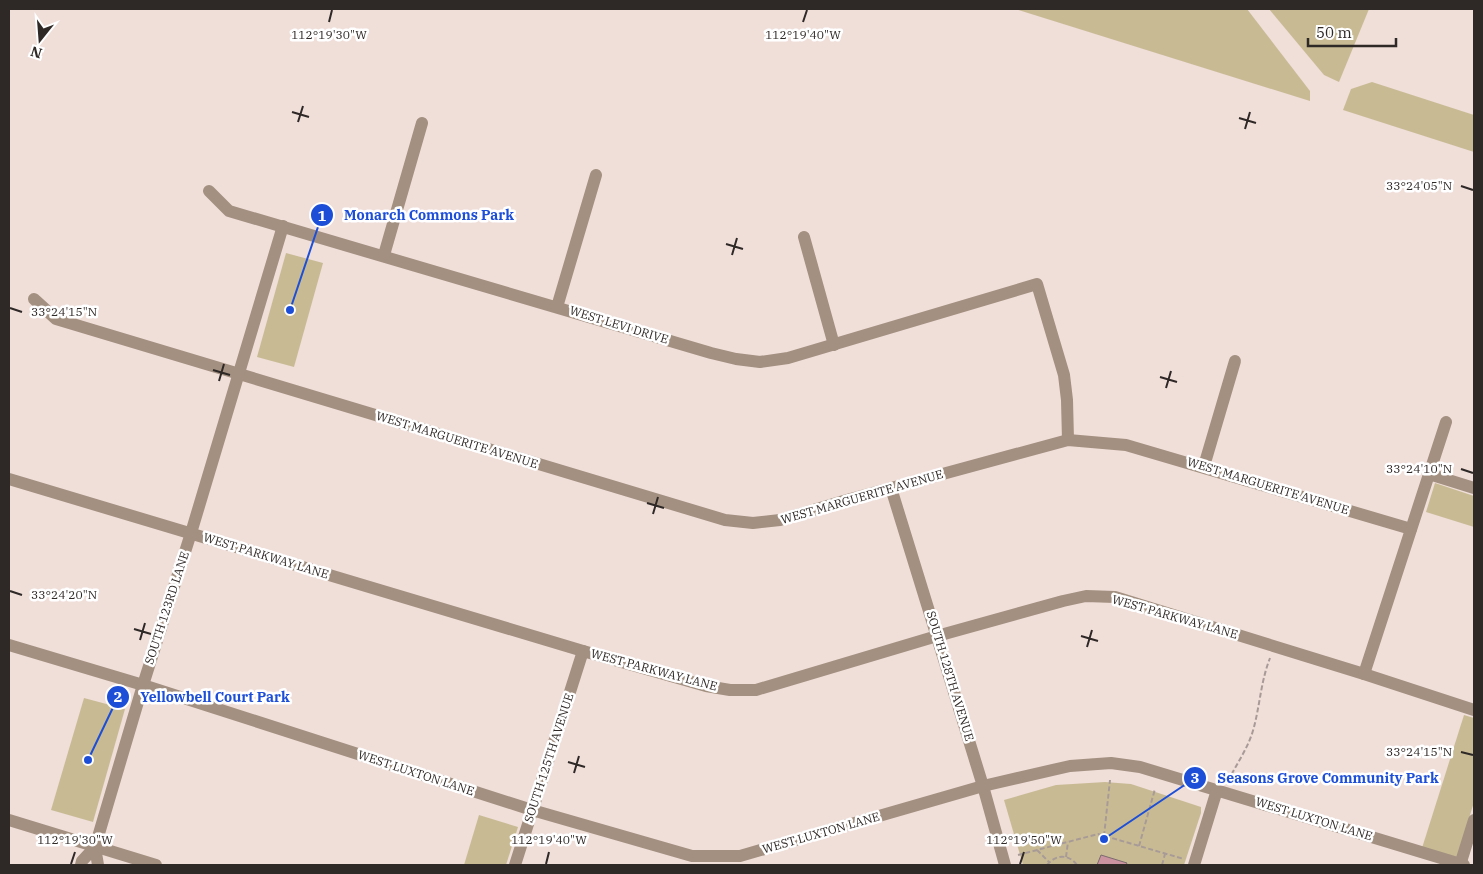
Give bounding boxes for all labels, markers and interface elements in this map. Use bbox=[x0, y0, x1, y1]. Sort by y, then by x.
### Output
north arrow bbox=[15, 15, 65, 65]
scale bar bbox=[1308, 15, 1396, 47]
text: 50 m bbox=[1316, 23, 1352, 42]
text: 112°19'30"W bbox=[291, 27, 367, 42]
text: 112°19'40"W bbox=[765, 27, 841, 42]
text: N bbox=[28, 42, 44, 63]
text: 33°24'05"N bbox=[1386, 178, 1452, 193]
callout: Monarch Commons Park bbox=[310, 201, 524, 230]
text: 1 bbox=[317, 206, 327, 225]
text: Monarch Commons Park bbox=[344, 206, 514, 224]
street label: WEST LEVI DRIVE bbox=[568, 302, 670, 347]
text: 33°24'15"N bbox=[31, 304, 97, 319]
street label: WEST MARGUERITE AVENUE bbox=[374, 408, 540, 471]
street label: WEST MARGUERITE AVENUE bbox=[1185, 454, 1351, 517]
text: 33°24'10"N bbox=[1386, 461, 1452, 476]
street label: WEST MARGUERITE AVENUE bbox=[779, 466, 945, 527]
street label: WEST PARKWAY LANE bbox=[202, 529, 331, 582]
street label: SOUTH 123RD LANE bbox=[141, 549, 192, 666]
text: 33°24'20"N bbox=[31, 587, 97, 602]
street label: WEST PARKWAY LANE bbox=[1110, 591, 1240, 642]
street label: SOUTH 128TH AVENUE bbox=[924, 609, 977, 743]
street label: WEST PARKWAY LANE bbox=[589, 645, 719, 694]
callout: Yellowbell Court Park bbox=[105, 683, 300, 712]
text: 2 bbox=[113, 687, 123, 706]
text: Yellowbell Court Park bbox=[140, 688, 290, 706]
street label: SOUTH 125TH AVENUE bbox=[520, 691, 577, 825]
text: 33°24'15"N bbox=[1386, 744, 1452, 759]
street label: WEST LUXTON LANE bbox=[356, 747, 476, 798]
callout: Seasons Grove Community Park bbox=[1183, 763, 1449, 792]
text: 3 bbox=[1190, 768, 1200, 787]
text: Seasons Grove Community Park bbox=[1217, 769, 1439, 787]
street label: WEST LUXTON LANE bbox=[1254, 794, 1374, 843]
street label: WEST LUXTON LANE bbox=[760, 809, 881, 856]
text: 112°19'30"W bbox=[37, 832, 113, 847]
text: 112°19'40"W bbox=[511, 832, 587, 847]
text: 112°19'50"W bbox=[986, 832, 1062, 847]

